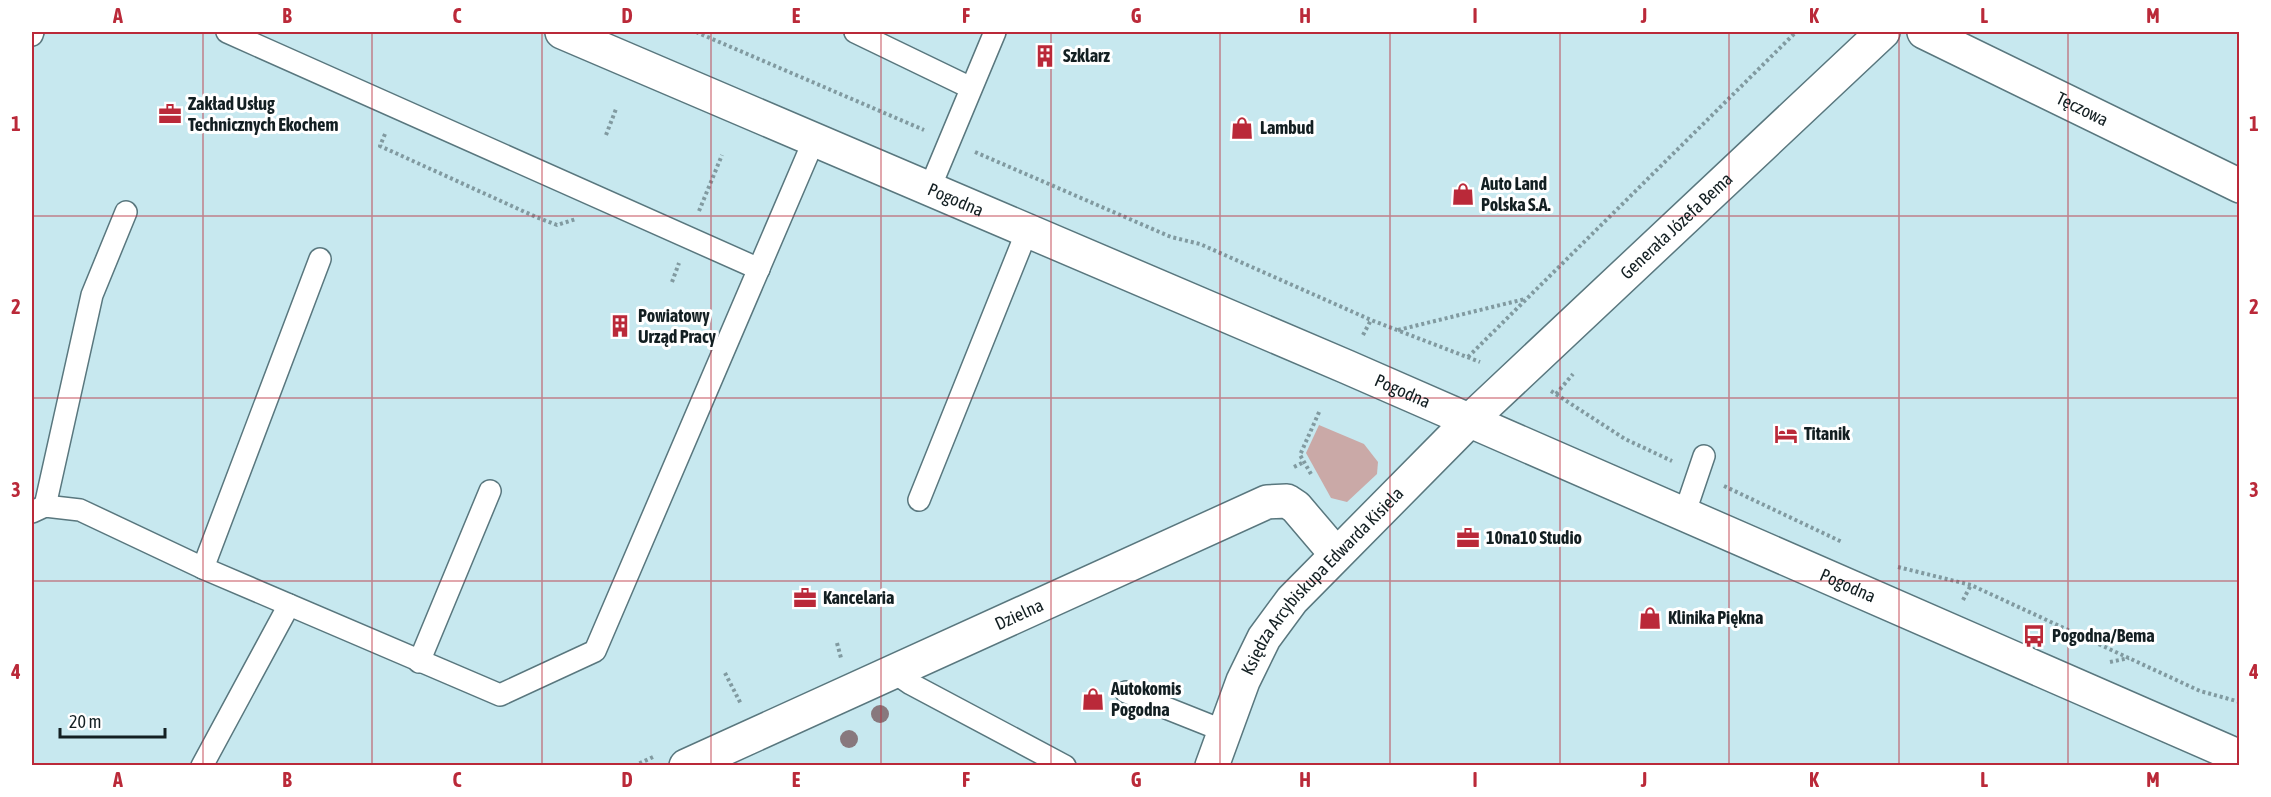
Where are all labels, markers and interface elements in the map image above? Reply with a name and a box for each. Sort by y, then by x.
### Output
text: A [112,4,123,27]
text: B [282,4,292,27]
text: C [453,4,462,27]
text: D [621,4,633,27]
text: E [792,4,801,27]
text: F [962,4,970,27]
text: G [1131,4,1142,27]
text: H [1299,4,1311,27]
text: I [1472,4,1478,27]
text: J [1640,4,1647,27]
text: K [1809,4,1819,27]
text: L [1980,4,1988,27]
text: M [2146,4,2160,27]
building icon: Szklarz [1032,43,1058,69]
place label: Szklarz [1063,45,1110,66]
street label: Tęczowa [2053,87,2112,130]
place label: Zakład Usług Technicznych Ekochem [188,93,338,135]
office icon: Zakład Usług Technicznych Ekochem [157,101,183,127]
text: 1 [11,112,21,135]
text: 1 [2249,112,2259,135]
shop icon: Lambud [1229,115,1255,141]
place label: Lambud [1260,117,1314,138]
street label: Generała Józefa Bema [1616,168,1737,283]
place label: Auto Land Polska S.A. [1480,173,1551,215]
street label: Pogodna [925,178,987,221]
shop icon: Auto Land Polska S.A. [1450,181,1476,207]
text: 2 [11,295,21,318]
text: 2 [2249,295,2259,318]
place label: Powiatowy Urząd Pracy [638,305,717,347]
building icon: Powiatowy Urząd Pracy [607,313,633,339]
street label: Pogodna [1372,369,1434,412]
hotel icon: Titanik [1773,421,1799,447]
place label: Titanik [1804,423,1851,444]
text: 3 [11,478,21,501]
text: 3 [2249,478,2259,501]
street label: Księdza Arcybiskupa Edwarda Kisiela [1237,483,1407,678]
office icon: 10na10 Studio [1455,525,1481,551]
place label: 10na10 Studio [1486,527,1582,548]
street label: Pogodna [1817,564,1879,607]
office icon: Kancelaria [792,585,818,611]
place label: Kancelaria [823,587,894,608]
street label: Dzielna [992,594,1046,634]
shop icon: Klinika Piękna [1637,605,1663,631]
place label: Klinika Piękna [1668,607,1763,628]
bus stop icon: Pogodna/Bema [2021,623,2047,649]
place label: Pogodna/Bema [2052,625,2155,646]
text: 4 [10,660,21,683]
text: 4 [2248,660,2259,683]
place label: Autokomis Pogodna [1110,678,1182,720]
shop icon: Autokomis Pogodna [1080,686,1106,712]
scale bar [60,701,165,739]
text: 20 m [69,711,101,732]
text: A [112,768,123,791]
text: B [282,768,292,791]
text: C [453,768,462,791]
text: D [621,768,633,791]
text: E [792,768,801,791]
text: F [962,768,970,791]
text: G [1131,768,1142,791]
text: H [1299,768,1311,791]
text: I [1472,768,1478,791]
text: J [1640,768,1647,791]
text: K [1809,768,1819,791]
text: L [1980,768,1988,791]
text: M [2146,768,2160,791]

